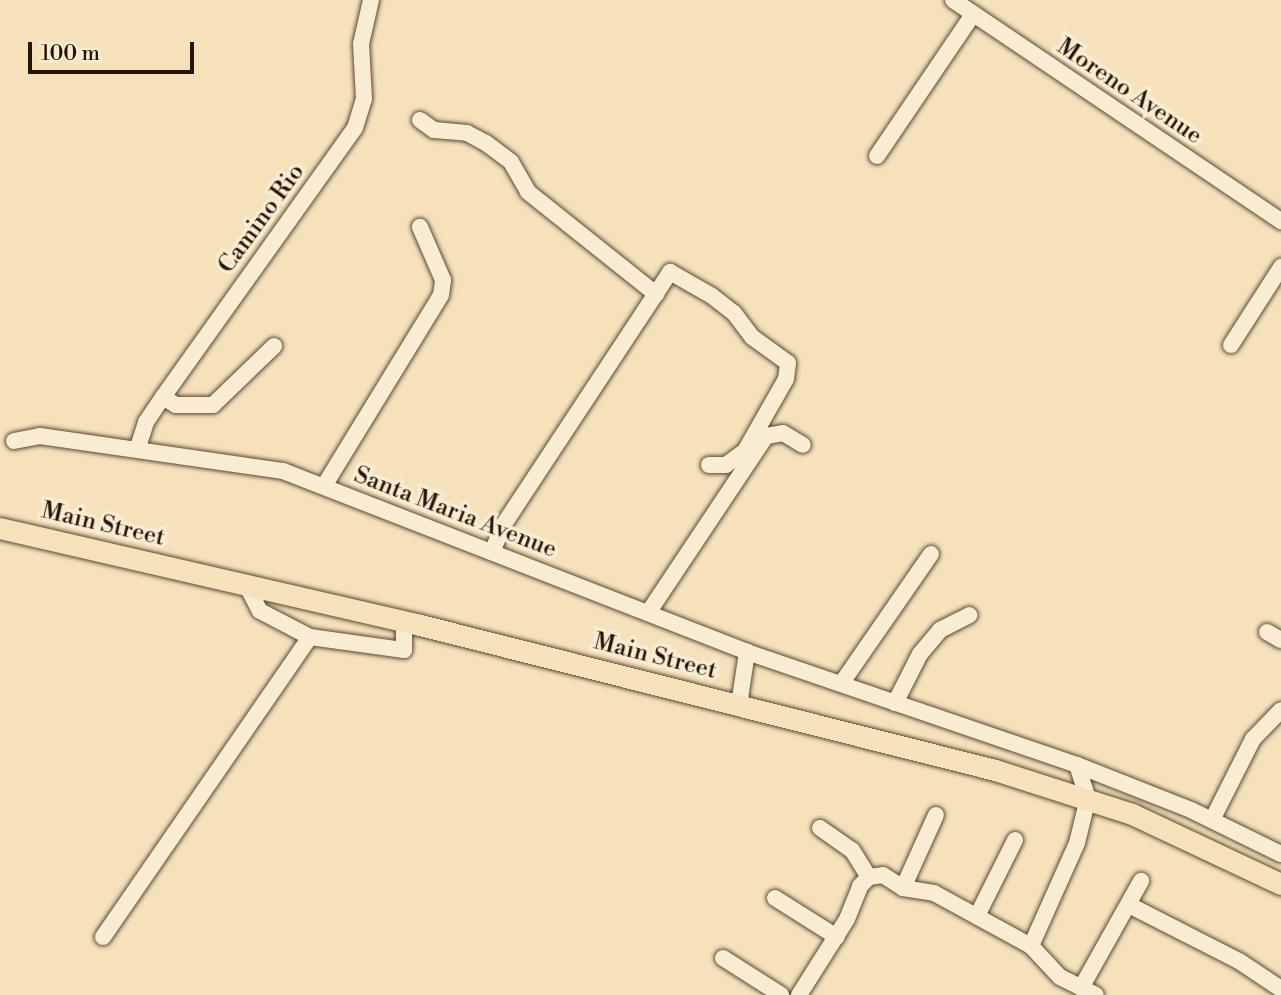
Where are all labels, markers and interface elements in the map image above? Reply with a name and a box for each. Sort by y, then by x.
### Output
scale bar [32,28,198,72]
street label: Moreno Avenue [1051,33,1207,151]
text: 100 m [41,41,100,67]
street label: Camino Rio [213,159,311,279]
street label: Santa Maria Avenue [350,461,560,565]
street label: Main Street [39,497,167,553]
street label: Main Street [591,628,719,686]

